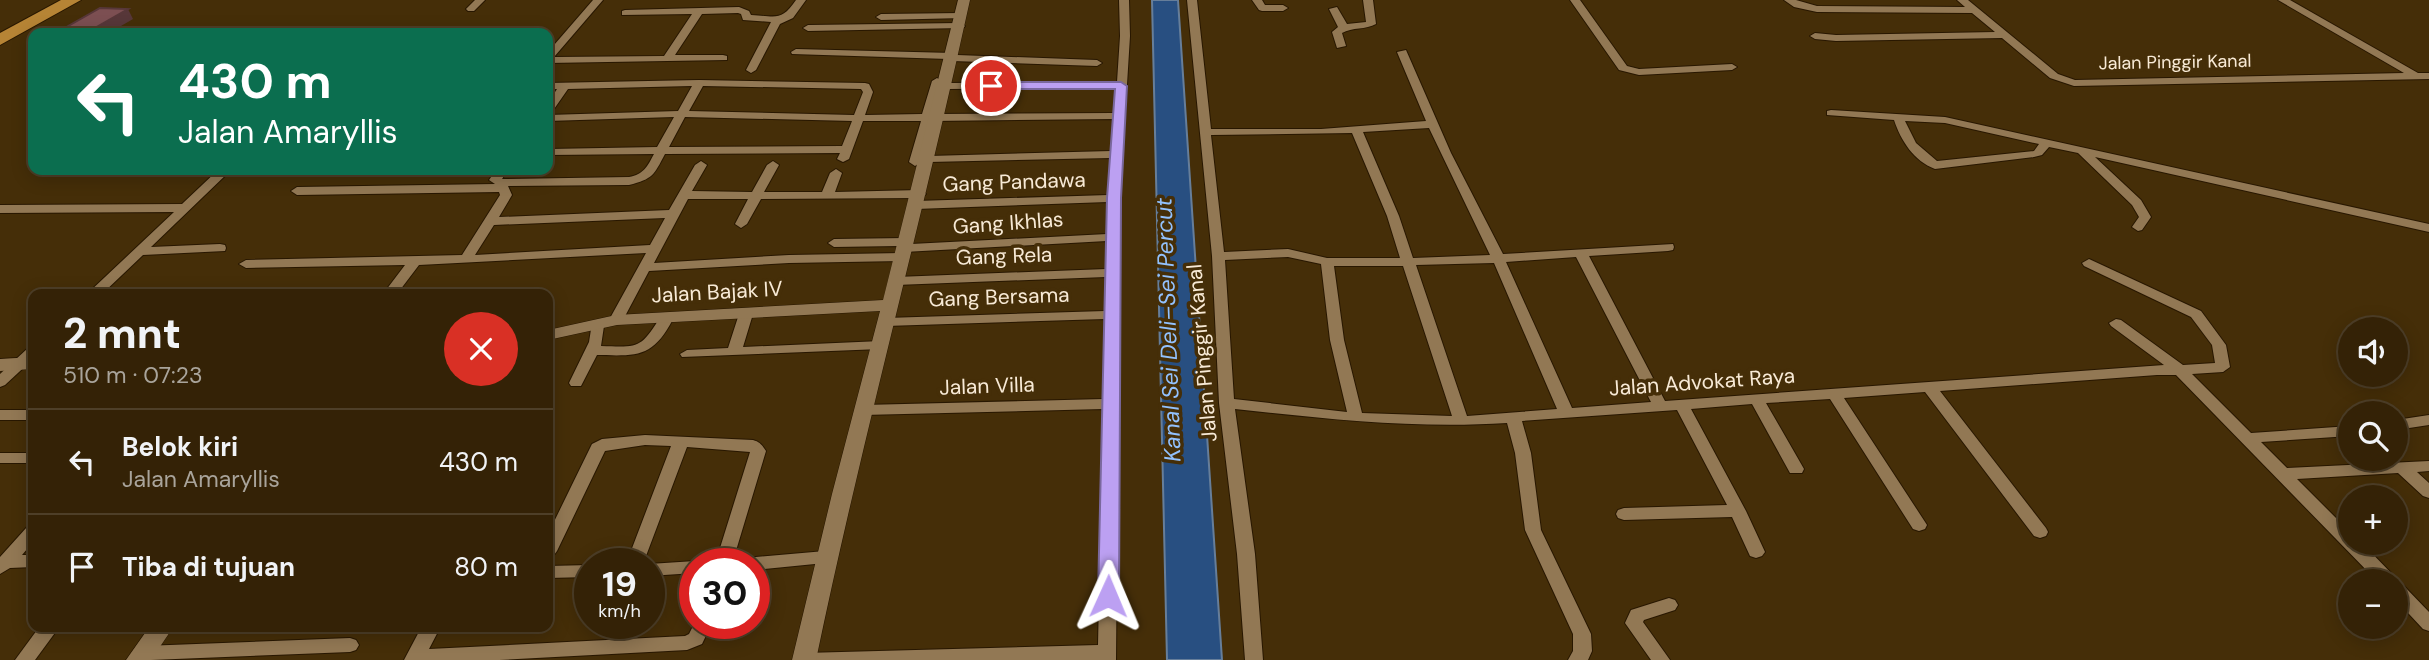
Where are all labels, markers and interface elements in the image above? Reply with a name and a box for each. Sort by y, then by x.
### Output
text: 430 m [178,49,332,113]
street label: Jalan Pinggir Kanal [2098,49,2252,75]
icon: left [63,56,154,147]
pin [961,56,1021,116]
icon: arrive [972,67,1010,105]
text: Jalan Amaryllis [178,111,398,153]
street label: Gang Pandawa [942,166,1086,198]
water label: Kanal Sei Deli–Sei Percut [1148,197,1188,463]
street label: Gang Ikhlas [952,205,1064,241]
street label: Gang Rela [955,240,1053,272]
street label: Jalan Pinggir Kanal [1180,263,1224,443]
street label: Jalan Bajak IV [651,275,783,309]
street label: Gang Bersama [928,281,1070,313]
text: 2 mnt [63,306,181,361]
button: close [444,312,518,386]
map controls [2338,317,2408,639]
button: sound [2338,317,2408,387]
text: 510 m · 07:23 [63,360,203,390]
street label: Jalan Advokat Raya [1608,362,1796,402]
street label: Jalan Villa [939,370,1035,402]
button: search [2338,401,2408,471]
text: Belok kiri [122,430,238,464]
icon: left [63,443,101,481]
text: 430 m [439,445,518,479]
text: Jalan Amaryllis [122,464,280,494]
button: + [2338,485,2408,555]
icon: arrive [63,548,101,586]
speed limit sign: 30 [679,548,770,639]
text: Tiba di tujuan [122,550,295,584]
text: 80 m [454,550,518,584]
position arrow [1071,559,1145,633]
text: 19 [602,561,637,607]
button: − [2338,569,2408,639]
text: km/h [598,599,641,623]

